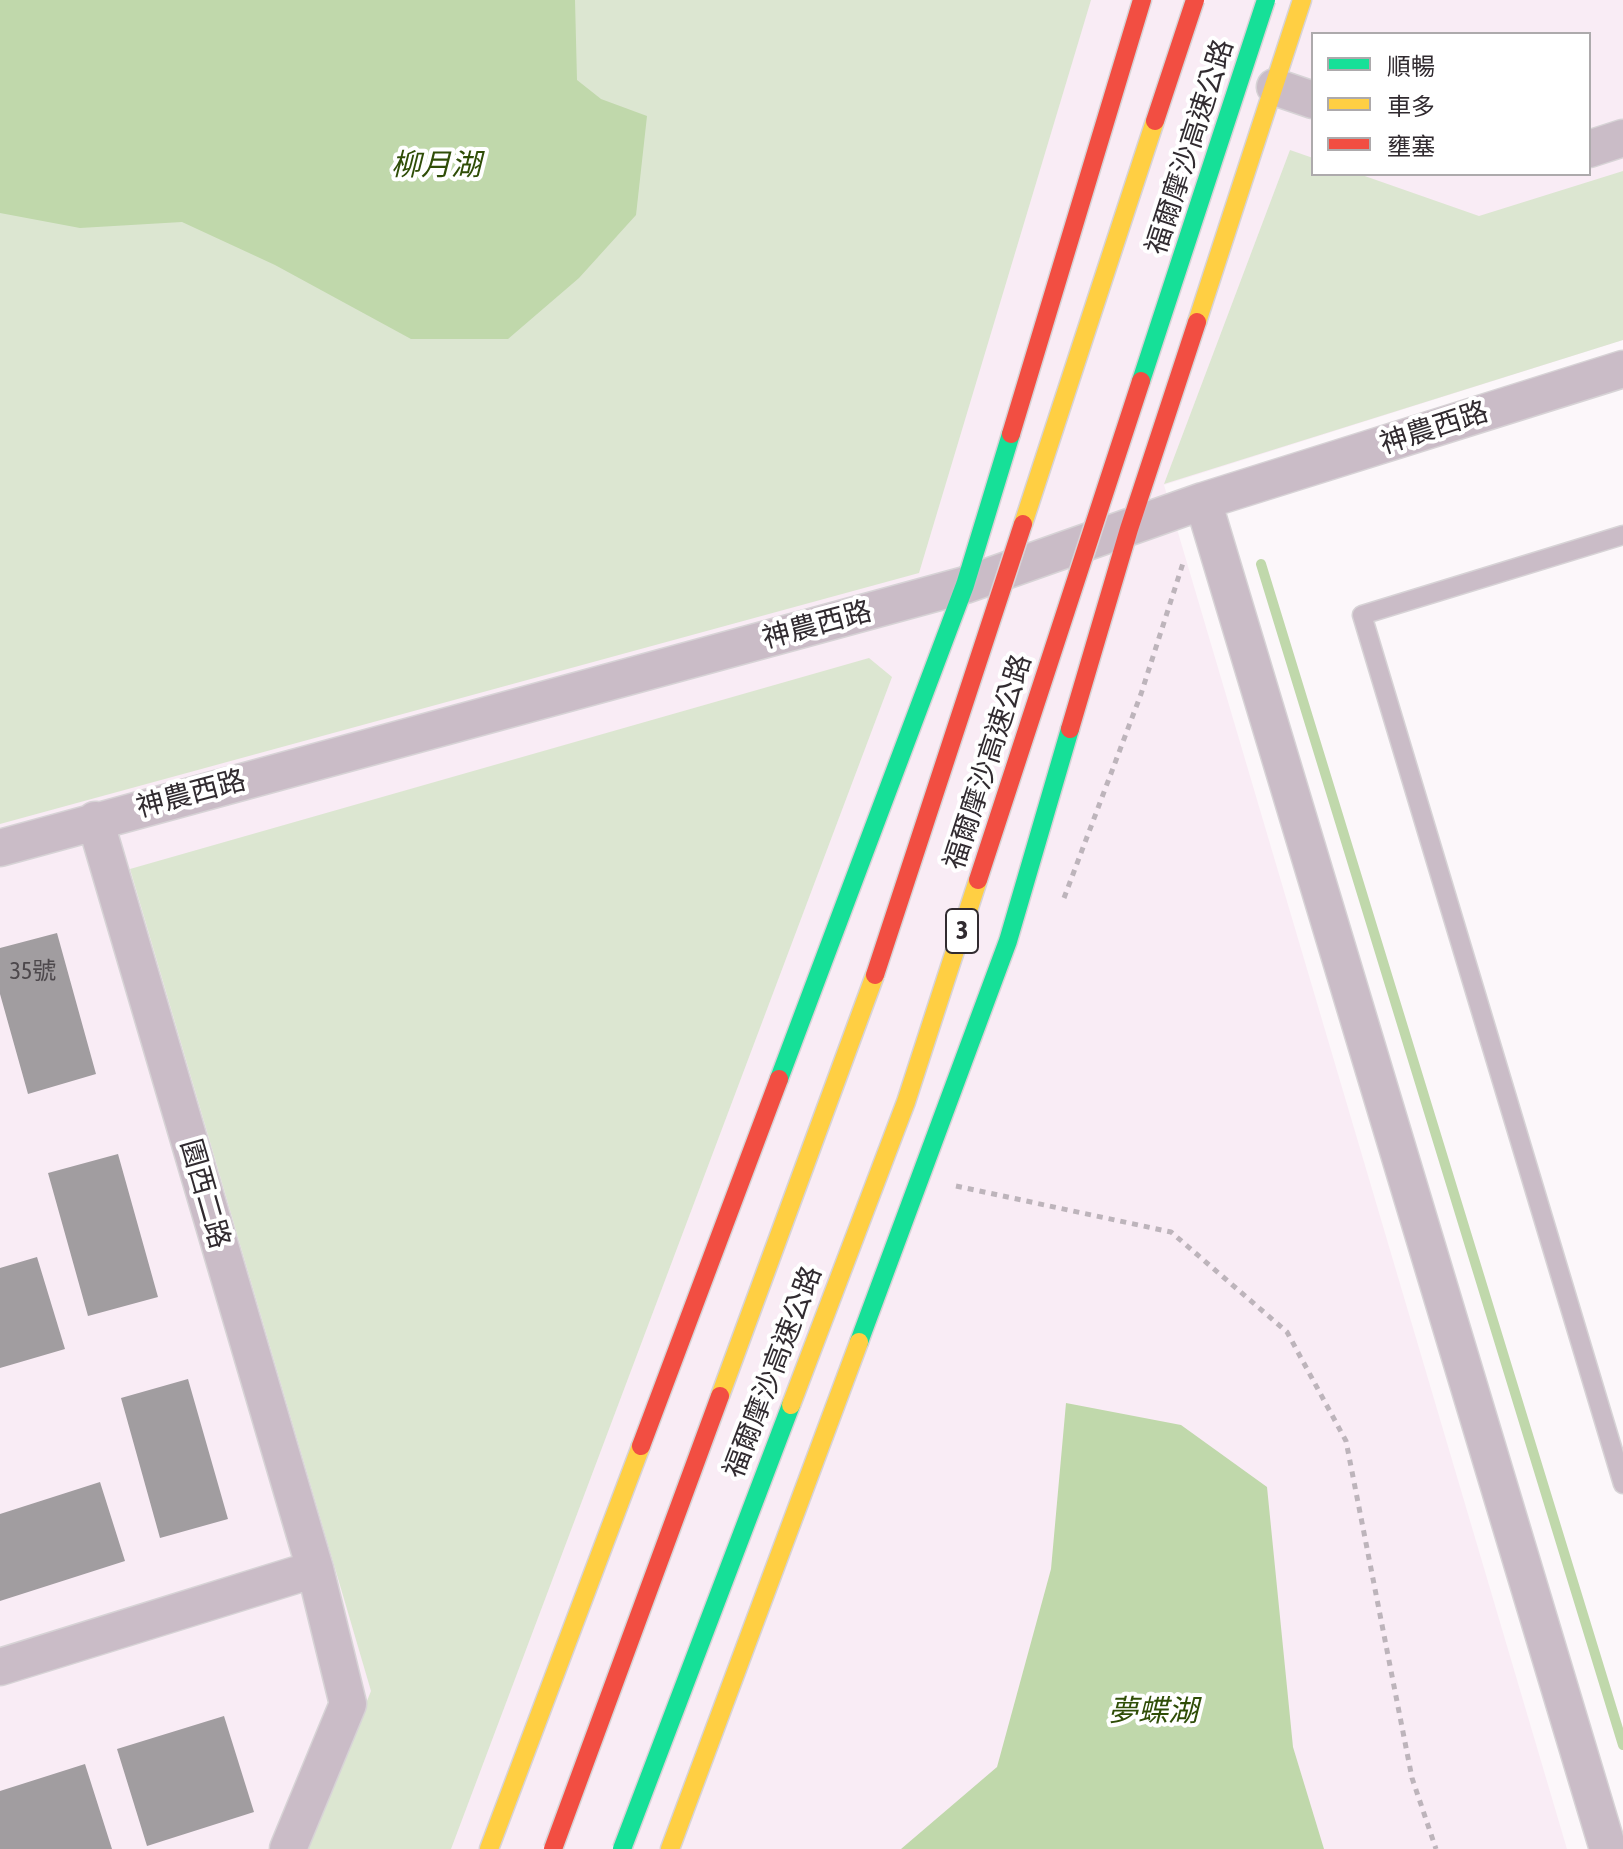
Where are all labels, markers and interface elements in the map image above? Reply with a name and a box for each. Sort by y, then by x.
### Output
legend [1311,32,1591,176]
street label: 福爾摩沙高速公路 [1139,35,1241,259]
text: 順暢 [1387,53,1435,80]
text: 車多 [1387,93,1435,120]
text: 壅塞 [1387,133,1435,160]
water label: 柳月湖 [391,148,481,184]
street label: 神農西路 [1376,395,1492,461]
street label: 神農西路 [759,594,875,656]
street label: 福爾摩沙高速公路 [937,650,1039,874]
street label: 神農西路 [133,763,249,825]
road number: 3 [946,909,978,953]
house number: 35號 [10,957,56,985]
street label: 園西二路 [173,1136,237,1252]
street label: 福爾摩沙高速公路 [717,1261,829,1483]
water label: 夢蝶湖 [1108,1694,1198,1730]

